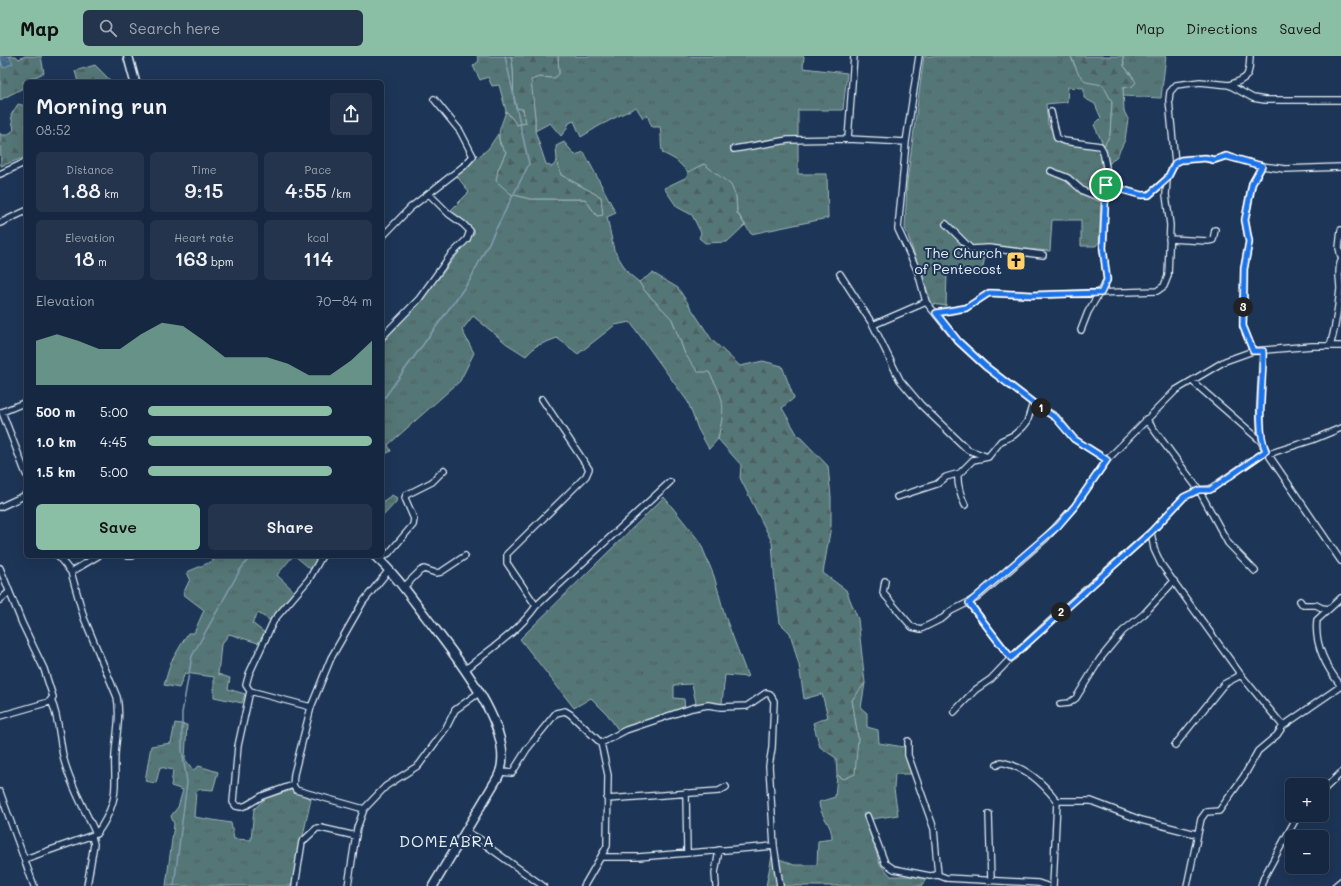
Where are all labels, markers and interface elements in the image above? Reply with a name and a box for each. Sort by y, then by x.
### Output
search box [83,10,363,46]
text: Map [20,16,59,41]
icon: search [97,17,119,39]
text: Search here [129,18,220,38]
text: Map [1136,19,1164,38]
text: Directions [1186,19,1257,38]
text: Saved [1279,19,1321,38]
text: Morning run [36,91,167,120]
button: share [330,93,372,135]
text: 08:52 [36,121,71,138]
text: Distance [66,162,114,177]
text: Time [191,162,217,177]
text: Pace [305,162,331,177]
pin [1089,168,1123,202]
icon: arrive [1095,174,1117,196]
text: 1.88 [61,177,101,203]
text: 9:15 [185,177,223,203]
text: 4:55 [285,177,327,203]
text: km [101,186,119,201]
text: /km [327,186,351,201]
text: Elevation [65,230,115,245]
text: Heart rate [174,230,234,245]
text: kcal [307,230,329,245]
place label: The Church of Pentecost [914,243,1002,278]
text: 18 [73,245,94,271]
text: 163 [175,245,207,271]
text: 114 [303,245,333,271]
church icon: The Church of Pentecost [1005,250,1027,272]
text: m [94,254,107,269]
text: bpm [207,254,233,269]
text: Elevation [36,292,94,309]
text: 70–84 m [316,292,372,309]
pin: 3 [1233,297,1253,317]
text: 3 [1240,299,1246,314]
pin: 1 [1031,398,1051,418]
text: 1 [1039,400,1043,415]
text: 500 m [36,403,75,420]
text: 5:00 [100,403,128,420]
text: 1.0 km [36,433,76,450]
text: 4:45 [100,433,127,450]
text: 1.5 km [36,463,75,480]
text: 5:00 [100,463,128,480]
button: Save [36,504,200,550]
button: Share [208,504,372,550]
pin: 2 [1051,602,1071,622]
text: 2 [1058,604,1064,619]
map controls [1285,778,1329,874]
button: + [1285,778,1329,822]
district label: DOMEABRA [399,830,495,851]
button: − [1285,830,1329,874]

